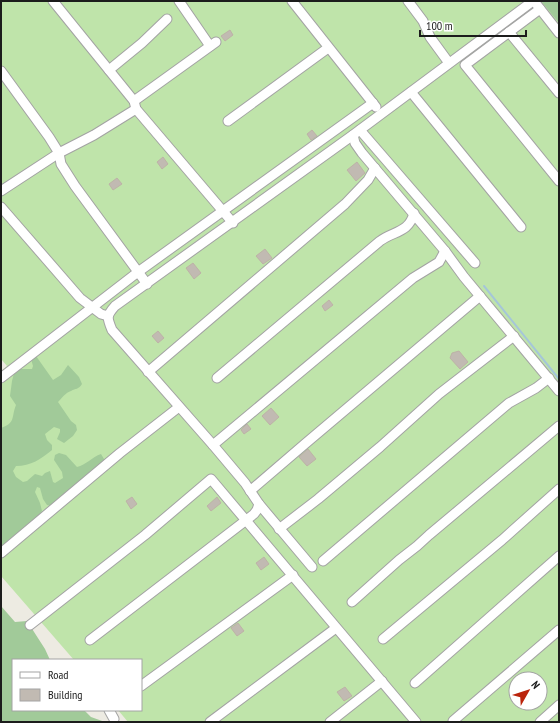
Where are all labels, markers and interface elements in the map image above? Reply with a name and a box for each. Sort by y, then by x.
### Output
scale bar [420,12,526,38]
text: 100 m [426,18,453,33]
legend [12,659,142,711]
text: Road [48,667,68,682]
north arrow [508,671,548,711]
text: N [528,678,543,691]
text: Building [48,687,83,702]

